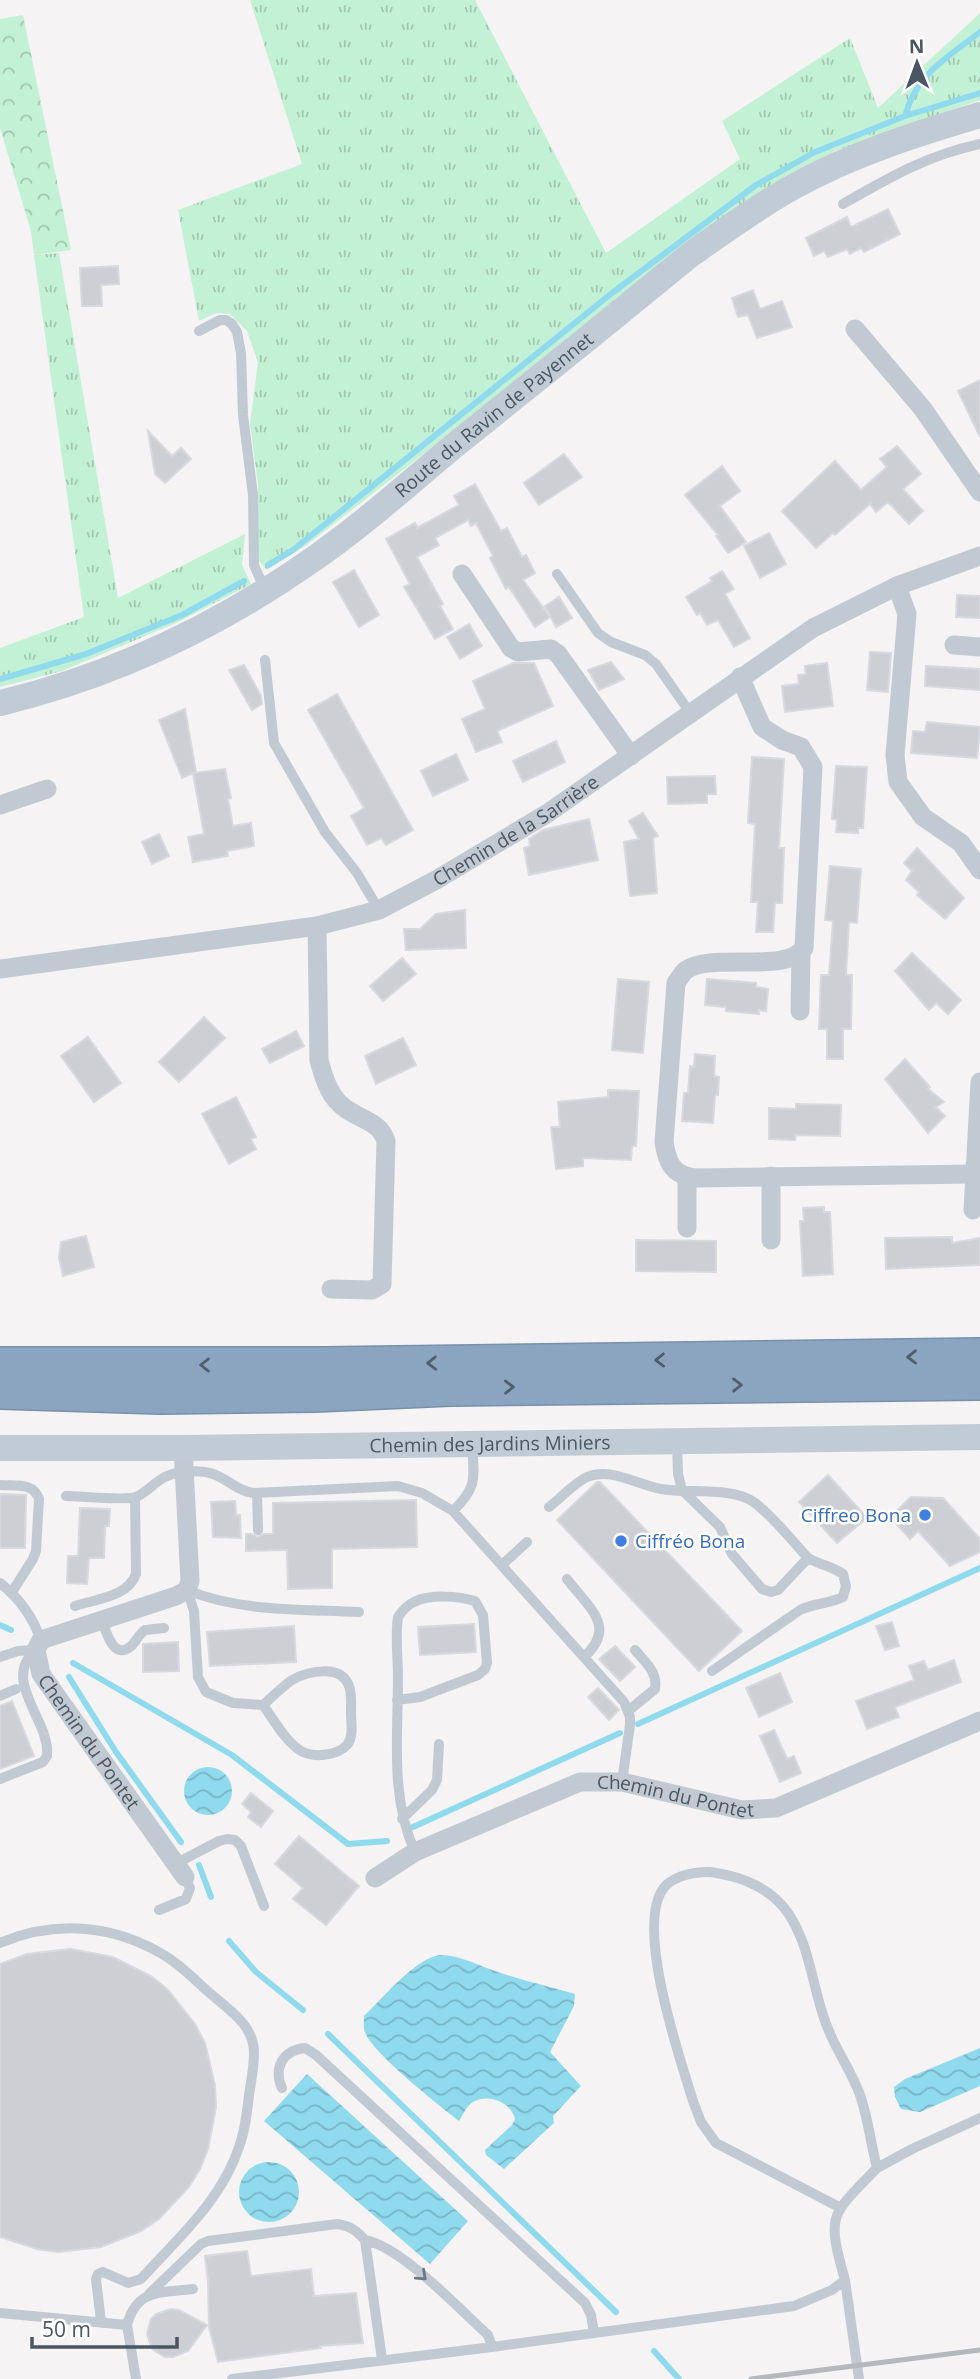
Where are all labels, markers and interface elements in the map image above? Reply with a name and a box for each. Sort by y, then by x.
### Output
north arrow [882,28,952,98]
text: N [909,33,925,59]
street label: Route du Ravin de Payennet [389,326,599,503]
street label: Chemin de la Sarrière [428,769,604,892]
one-way arrow [906,1349,917,1365]
one-way arrow [654,1352,665,1368]
one-way arrow [427,1355,437,1371]
one-way arrow [199,1357,210,1373]
one-way arrow [731,1377,742,1392]
one-way arrow [504,1379,515,1395]
street label: Chemin des Jardins Miniers [369,1429,611,1458]
place label: Ciffreo Bona [801,1502,911,1528]
marker: Ciffreo Bona [917,1507,933,1523]
place label: Ciffréo Bona [635,1528,745,1554]
marker: Ciffréo Bona [613,1533,629,1549]
street label: Chemin du Pontet [32,1669,146,1815]
street label: Chemin du Pontet [597,1769,755,1824]
one-way arrow [414,2268,427,2280]
scale bar [32,2306,177,2350]
text: 50 m [42,2315,91,2343]

